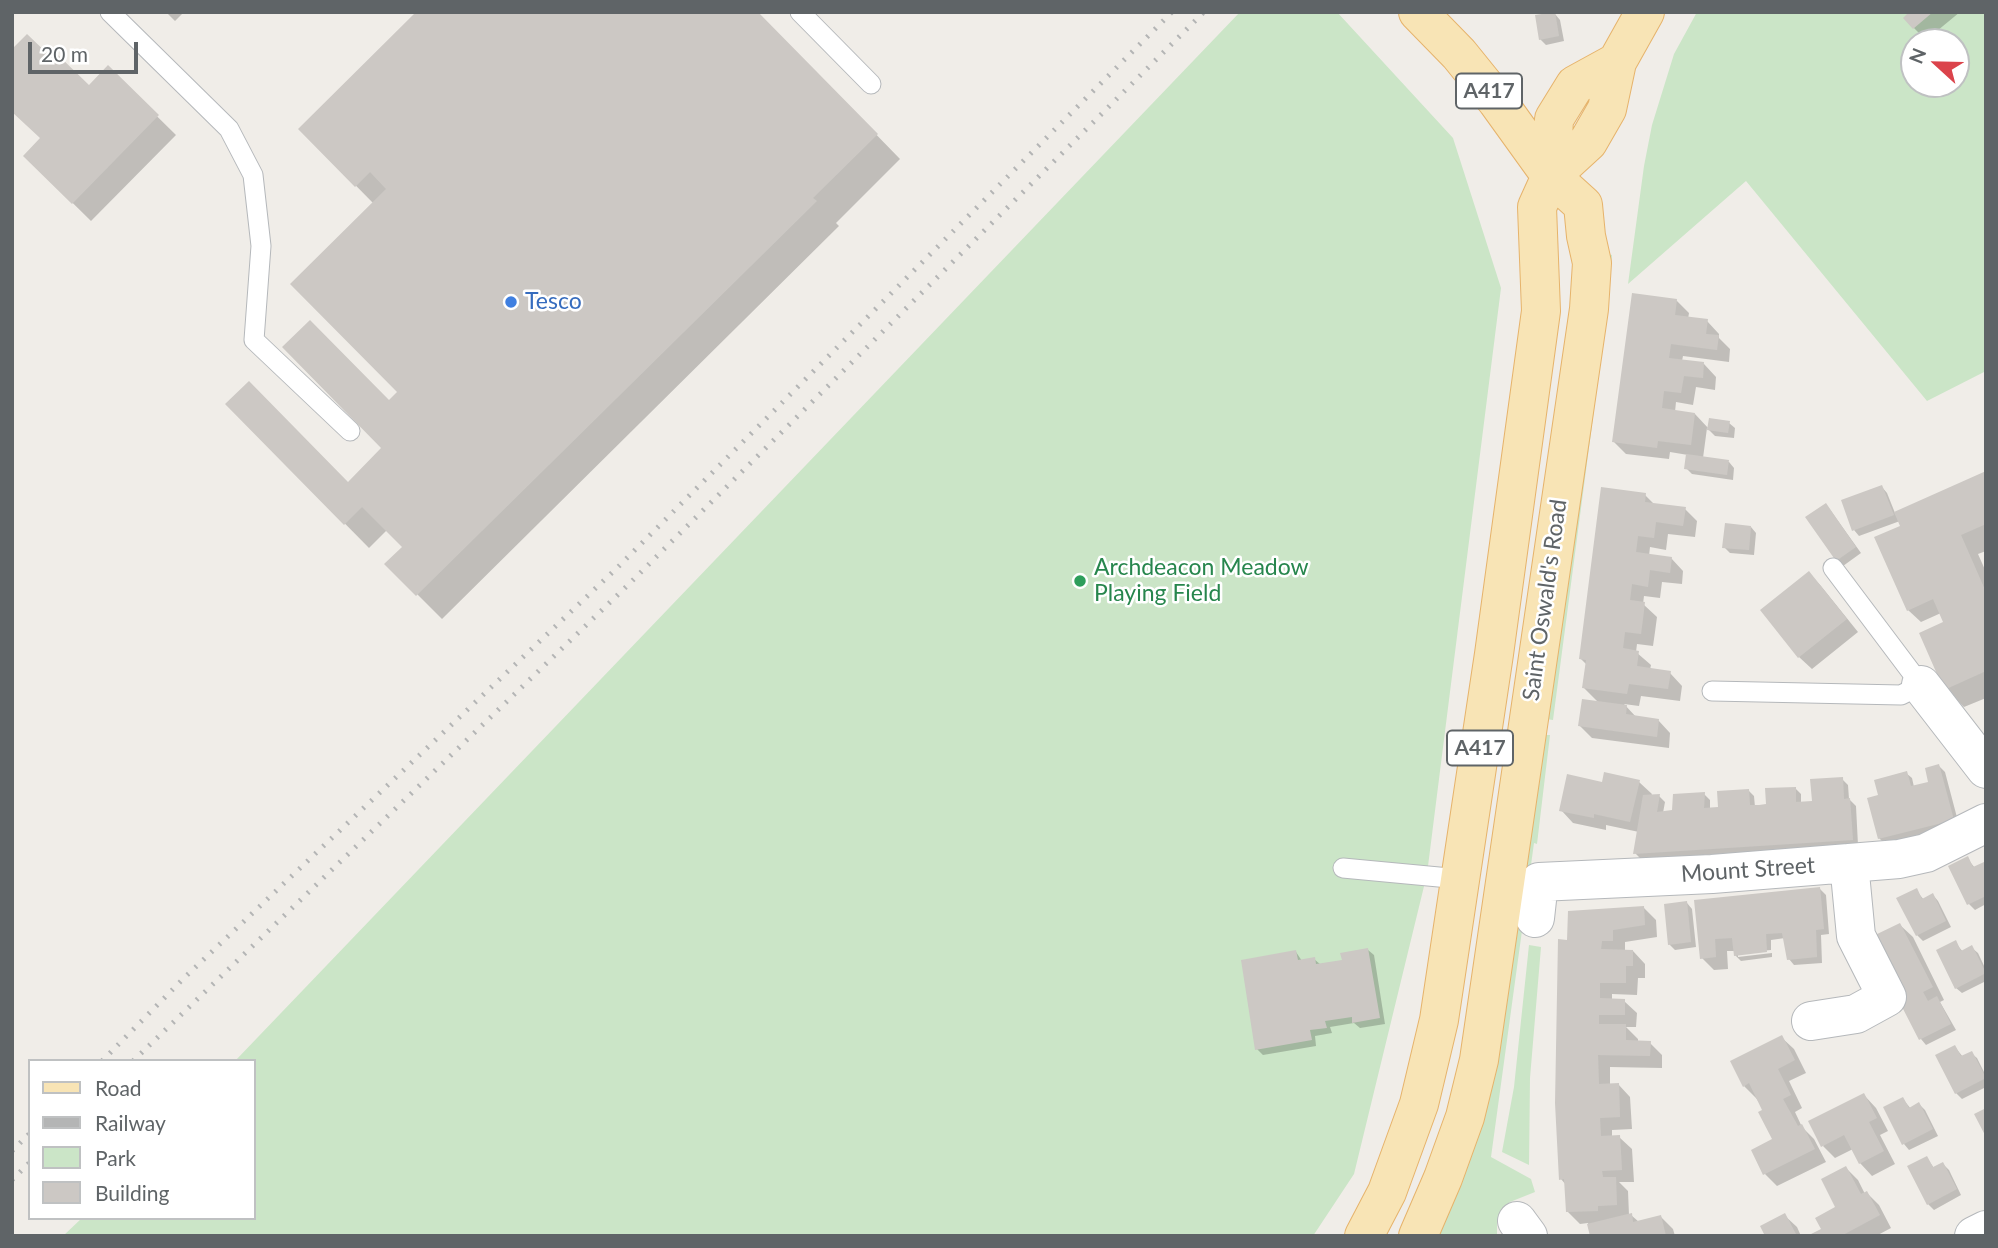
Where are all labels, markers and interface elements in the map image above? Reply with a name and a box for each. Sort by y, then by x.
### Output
scale bar [32,28,142,72]
north arrow [1900,28,1970,98]
text: 20 m [41,41,88,66]
text: N [1904,45,1930,67]
road number: A417 [1456,74,1522,108]
place label: Tesco [525,288,582,316]
marker: Tesco [503,294,519,310]
street label: Saint Oswald's Road [1517,497,1573,703]
place label: Archdeacon Meadow Playing Field [1094,554,1309,608]
marker: Archdeacon Meadow Playing Field [1072,573,1088,589]
road number: A417 [1447,730,1513,766]
street label: Mount Street [1680,852,1816,888]
legend [28,1059,256,1220]
text: Road [95,1075,142,1100]
text: Railway [95,1110,166,1135]
text: Park [95,1145,136,1170]
text: Building [95,1180,170,1205]

